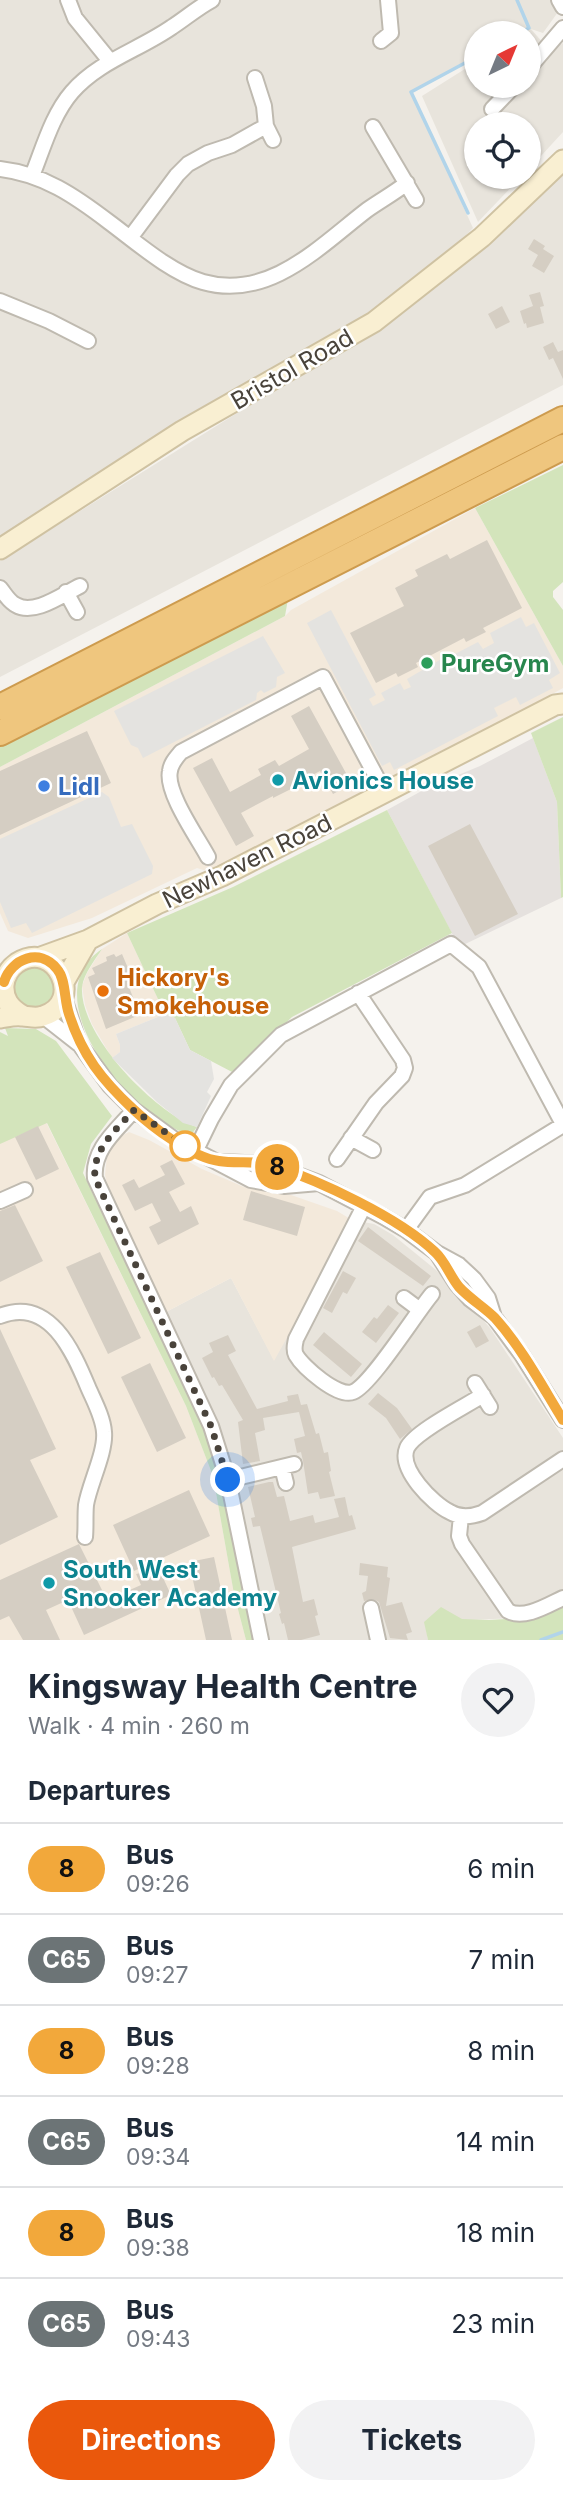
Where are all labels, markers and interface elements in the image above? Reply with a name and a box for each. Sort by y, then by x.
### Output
north arrow [464,21,541,98]
map controls [464,21,541,189]
button: locate [464,112,541,189]
street label: Bristol Road [226,322,358,416]
place label: PureGym [441,649,549,678]
marker: PureGym [419,655,435,671]
place label: Avionics House [292,766,474,795]
place label: Lidl [58,772,100,801]
marker: Avionics House [270,772,286,788]
marker: Lidl [36,778,52,794]
street label: Newhaven Road [158,808,336,914]
place label: Hickory's Smokehouse [117,963,269,1020]
marker: Hickory's Smokehouse [95,983,111,999]
unlabelled marker [170,1131,200,1161]
line badge: 8 [254,1144,300,1190]
text: 8 [269,1152,285,1181]
your location [210,1462,245,1497]
place label: South West Snooker Academy [63,1555,278,1612]
marker: South West Snooker Academy [41,1575,57,1591]
button: heart [461,1663,535,1737]
text: Kingsway Health Centre [28,1666,418,1706]
text: Walk · 4 min · 260 m [28,1712,250,1740]
text: Departures [28,1775,171,1806]
text: Bus [126,1839,174,1870]
text: 6 min [467,1853,535,1884]
text: 8 [59,1854,74,1883]
text: 09:26 [126,1870,190,1898]
text: Bus [126,1930,174,1961]
text: 7 min [469,1944,535,1975]
text: C65 [42,1945,91,1974]
text: 09:27 [126,1961,188,1989]
text: Bus [126,2021,174,2052]
text: 8 min [467,2035,535,2066]
text: 8 [59,2036,74,2065]
text: 09:28 [126,2052,190,2080]
text: Bus [126,2112,174,2143]
text: 14 min [456,2126,535,2157]
text: C65 [42,2127,91,2156]
text: 09:34 [126,2143,190,2171]
text: Bus [126,2203,174,2234]
text: 18 min [457,2217,535,2248]
text: 8 [59,2218,74,2247]
text: 09:38 [126,2234,190,2262]
text: Bus [126,2294,174,2325]
text: 23 min [451,2308,535,2339]
text: C65 [42,2309,91,2338]
text: 09:43 [126,2325,190,2353]
button: Directions [28,2400,275,2480]
button: Tickets [289,2400,535,2480]

